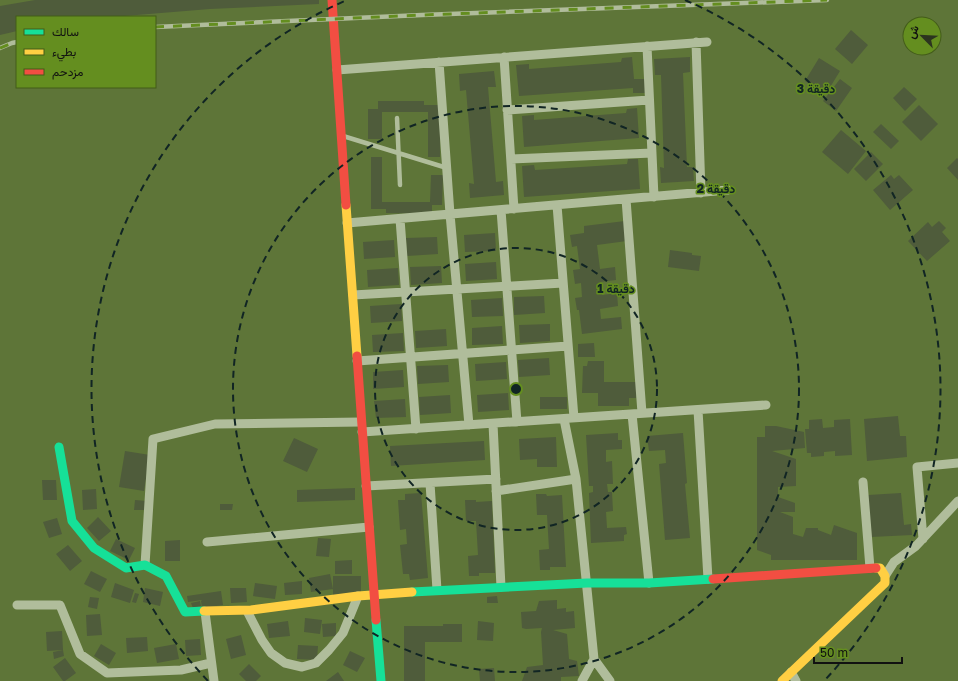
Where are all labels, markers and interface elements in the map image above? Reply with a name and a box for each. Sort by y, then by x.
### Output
legend [16,16,156,88]
north arrow [902,16,942,56]
text: ش [904,23,922,41]
text: سالك [52,24,79,39]
text: بطيء [52,44,76,62]
text: مزدحم [52,64,83,80]
text: 3 دقيقة [797,81,835,96]
text: 2 دقيقة [697,181,735,196]
text: 1 دقيقة [597,281,635,296]
centre of rings [509,382,523,396]
scale bar [814,639,902,665]
text: 50 m [820,645,848,660]

